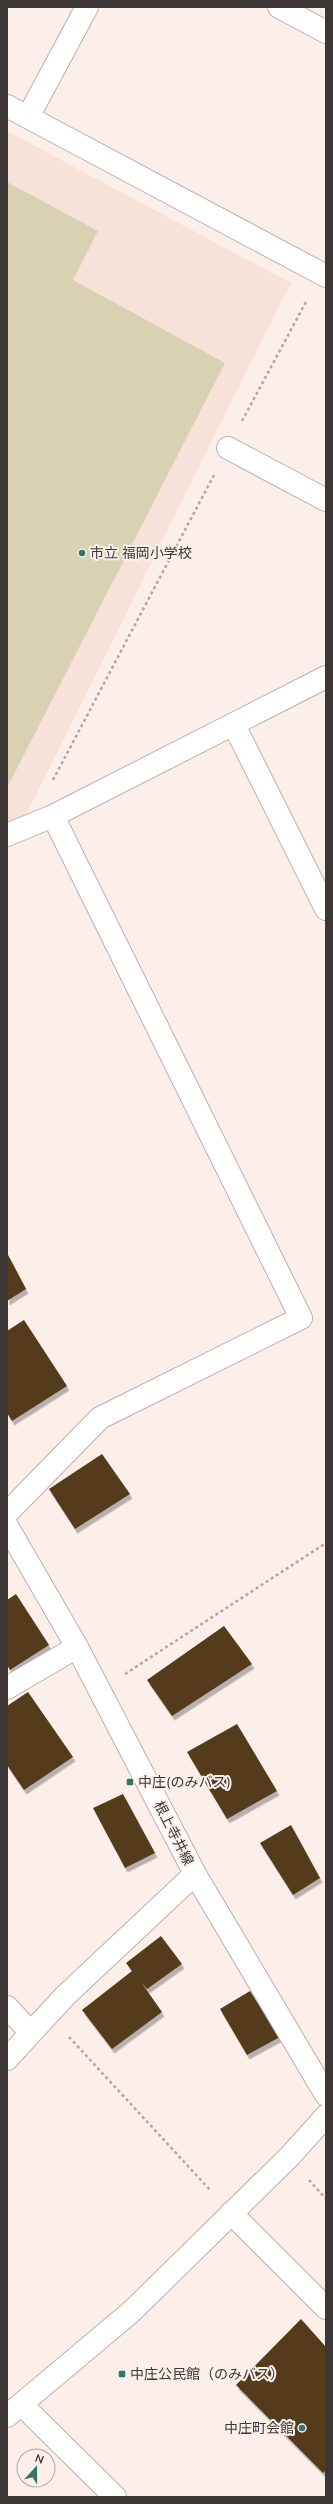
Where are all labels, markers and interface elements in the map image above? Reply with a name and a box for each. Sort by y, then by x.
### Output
place label: 市立 福岡小学校 [90,544,192,562]
marker: 市立 福岡小学校 [77,548,87,558]
place label: 中庄(のみバス) [138,1773,231,1791]
marker: 中庄(のみバス) [125,1777,135,1787]
street label: 根上寺井線 [150,1798,198,1868]
place label: 中庄公民館（のみバス） [130,2365,284,2383]
marker: 中庄公民館（のみバス） [117,2369,127,2379]
place label: 中庄町会館 [224,2419,294,2437]
marker: 中庄町会館 [297,2423,307,2433]
north arrow [16,2448,56,2488]
text: N [33,2451,46,2467]

